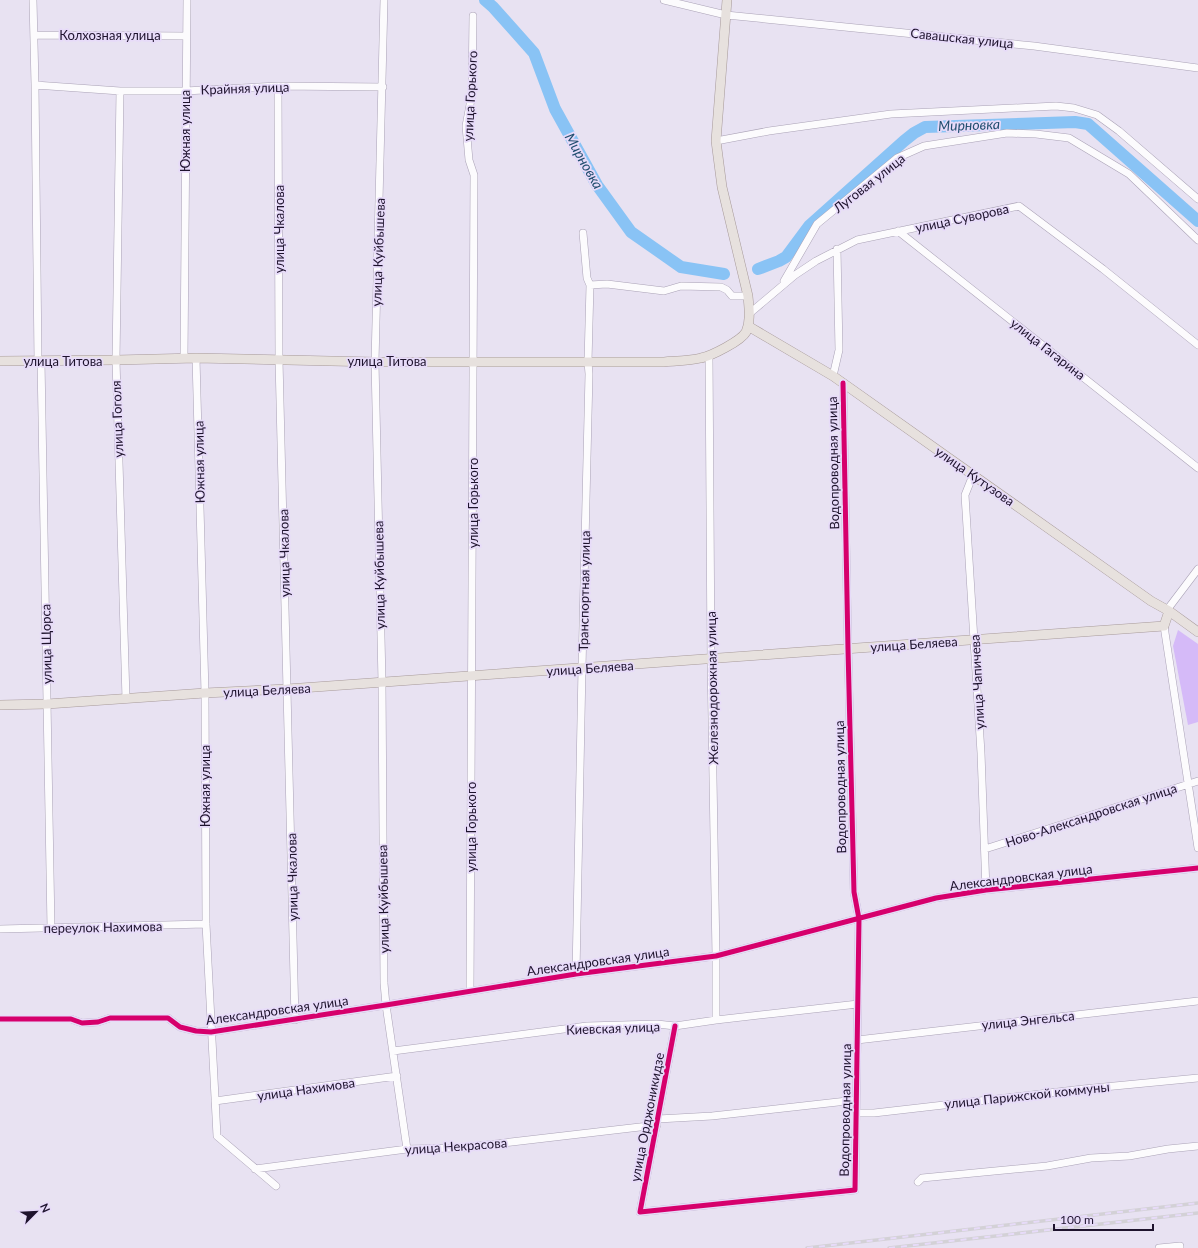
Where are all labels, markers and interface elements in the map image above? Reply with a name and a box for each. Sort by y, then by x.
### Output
street label: Савашская улица [910,25,1014,51]
street label: Колхозная улица [59,27,161,43]
street label: улица Горького [460,50,480,142]
street label: Крайняя улица [200,78,290,98]
street label: Южная улица [177,90,193,172]
water label: Мирновка [938,115,1000,134]
water label: Мирновка [562,130,607,192]
street label: Луговая улица [829,150,908,217]
street label: улица Чкалова [271,185,287,273]
street label: улица Куйбышева [368,197,388,307]
street label: улица Суворова [914,200,1010,236]
street label: улица Гагарина [1007,315,1089,383]
street label: улица Титова [23,353,103,369]
street label: улица Титова [347,353,427,369]
street label: улица Гоголя [108,380,126,458]
street label: Водопроводная улица [824,396,842,530]
street label: Южная улица [190,421,208,503]
street label: улица Кутузова [932,443,1018,509]
street label: улица Горького [465,458,481,548]
street label: улица Чкалова [275,509,293,597]
street label: улица Куйбышева [370,521,388,629]
street label: Транспортная улица [575,530,593,652]
street label: улица Щорса [37,604,55,684]
street label: Железнодорожная улица [703,611,721,765]
street label: улица Беляева [870,633,958,655]
street label: улица Чапичева [967,634,987,730]
street label: улица Беляева [546,657,634,679]
street label: улица Беляева [223,680,311,700]
street label: Водопроводная улица [831,720,849,854]
street label: Южная улица [197,745,213,827]
street label: Ново-Александровская улица [1003,780,1179,850]
street label: улица Горького [463,782,479,872]
street label: улица Чкалова [283,833,301,921]
street label: улица Куйбышева [374,845,392,953]
street label: Александровская улица [949,860,1093,894]
street label: переулок Нахимова [43,918,163,936]
street label: Александровская улица [526,943,670,979]
street label: Александровская улица [205,992,349,1028]
street label: улица Энгельса [981,1007,1075,1033]
street label: Киевская улица [566,1018,660,1038]
street label: Водопроводная улица [836,1043,854,1177]
street label: улица Орджоникидзе [627,1051,667,1183]
street label: улица Нахимова [256,1074,356,1104]
street label: улица Парижской коммуны [944,1078,1110,1112]
street label: улица Некрасова [404,1134,508,1158]
north arrow [16,1192,56,1232]
text: N [38,1201,53,1214]
scale bar [1054,1206,1153,1232]
text: 100 m [1060,1212,1094,1227]

